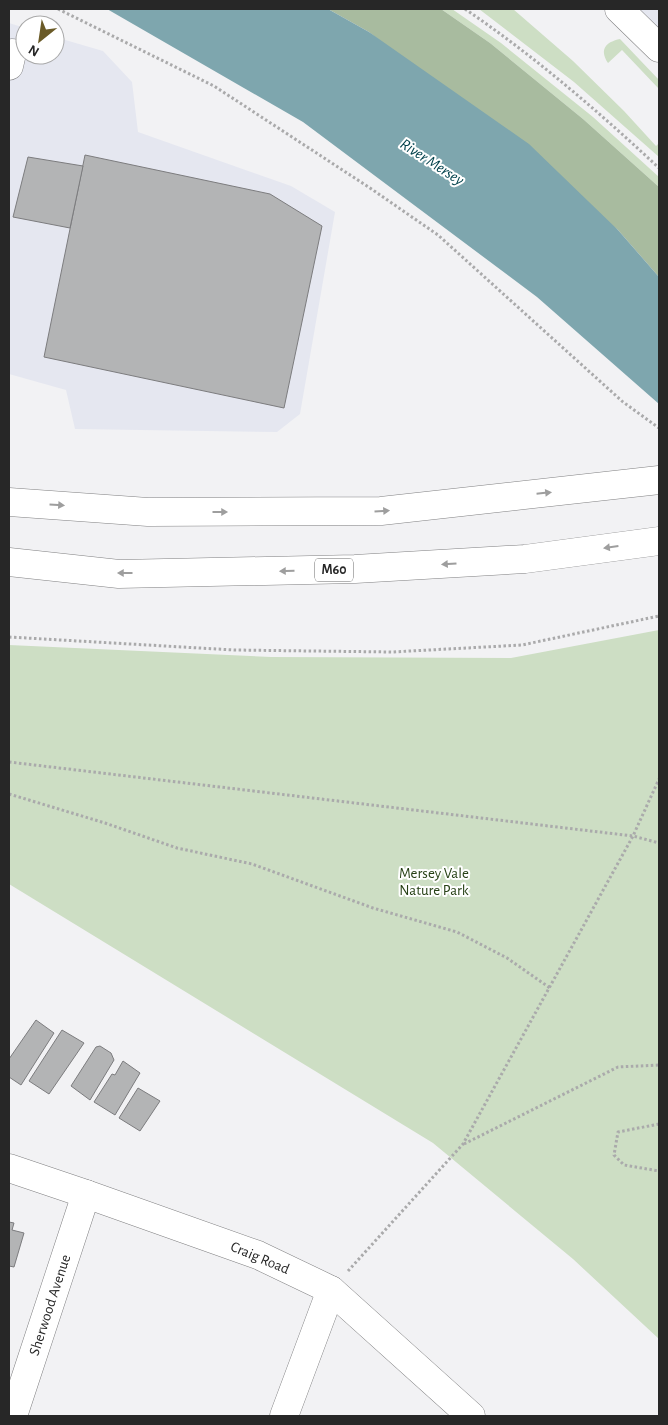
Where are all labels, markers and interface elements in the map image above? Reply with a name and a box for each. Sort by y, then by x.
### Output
north arrow [15,15,65,65]
text: N [26,42,42,59]
water label: River Mersey [397,136,467,189]
one-way arrow [536,489,552,497]
one-way arrow [50,502,66,510]
one-way arrow [374,506,390,514]
one-way arrow [212,507,228,515]
one-way arrow [603,543,619,551]
road number: M60 [315,558,353,582]
one-way arrow [441,560,457,568]
one-way arrow [279,567,295,575]
one-way arrow [116,569,132,577]
park label: Mersey Vale Nature Park [399,866,469,898]
street label: Craig Road [228,1239,292,1277]
street label: Sherwood Avenue [27,1253,73,1357]

